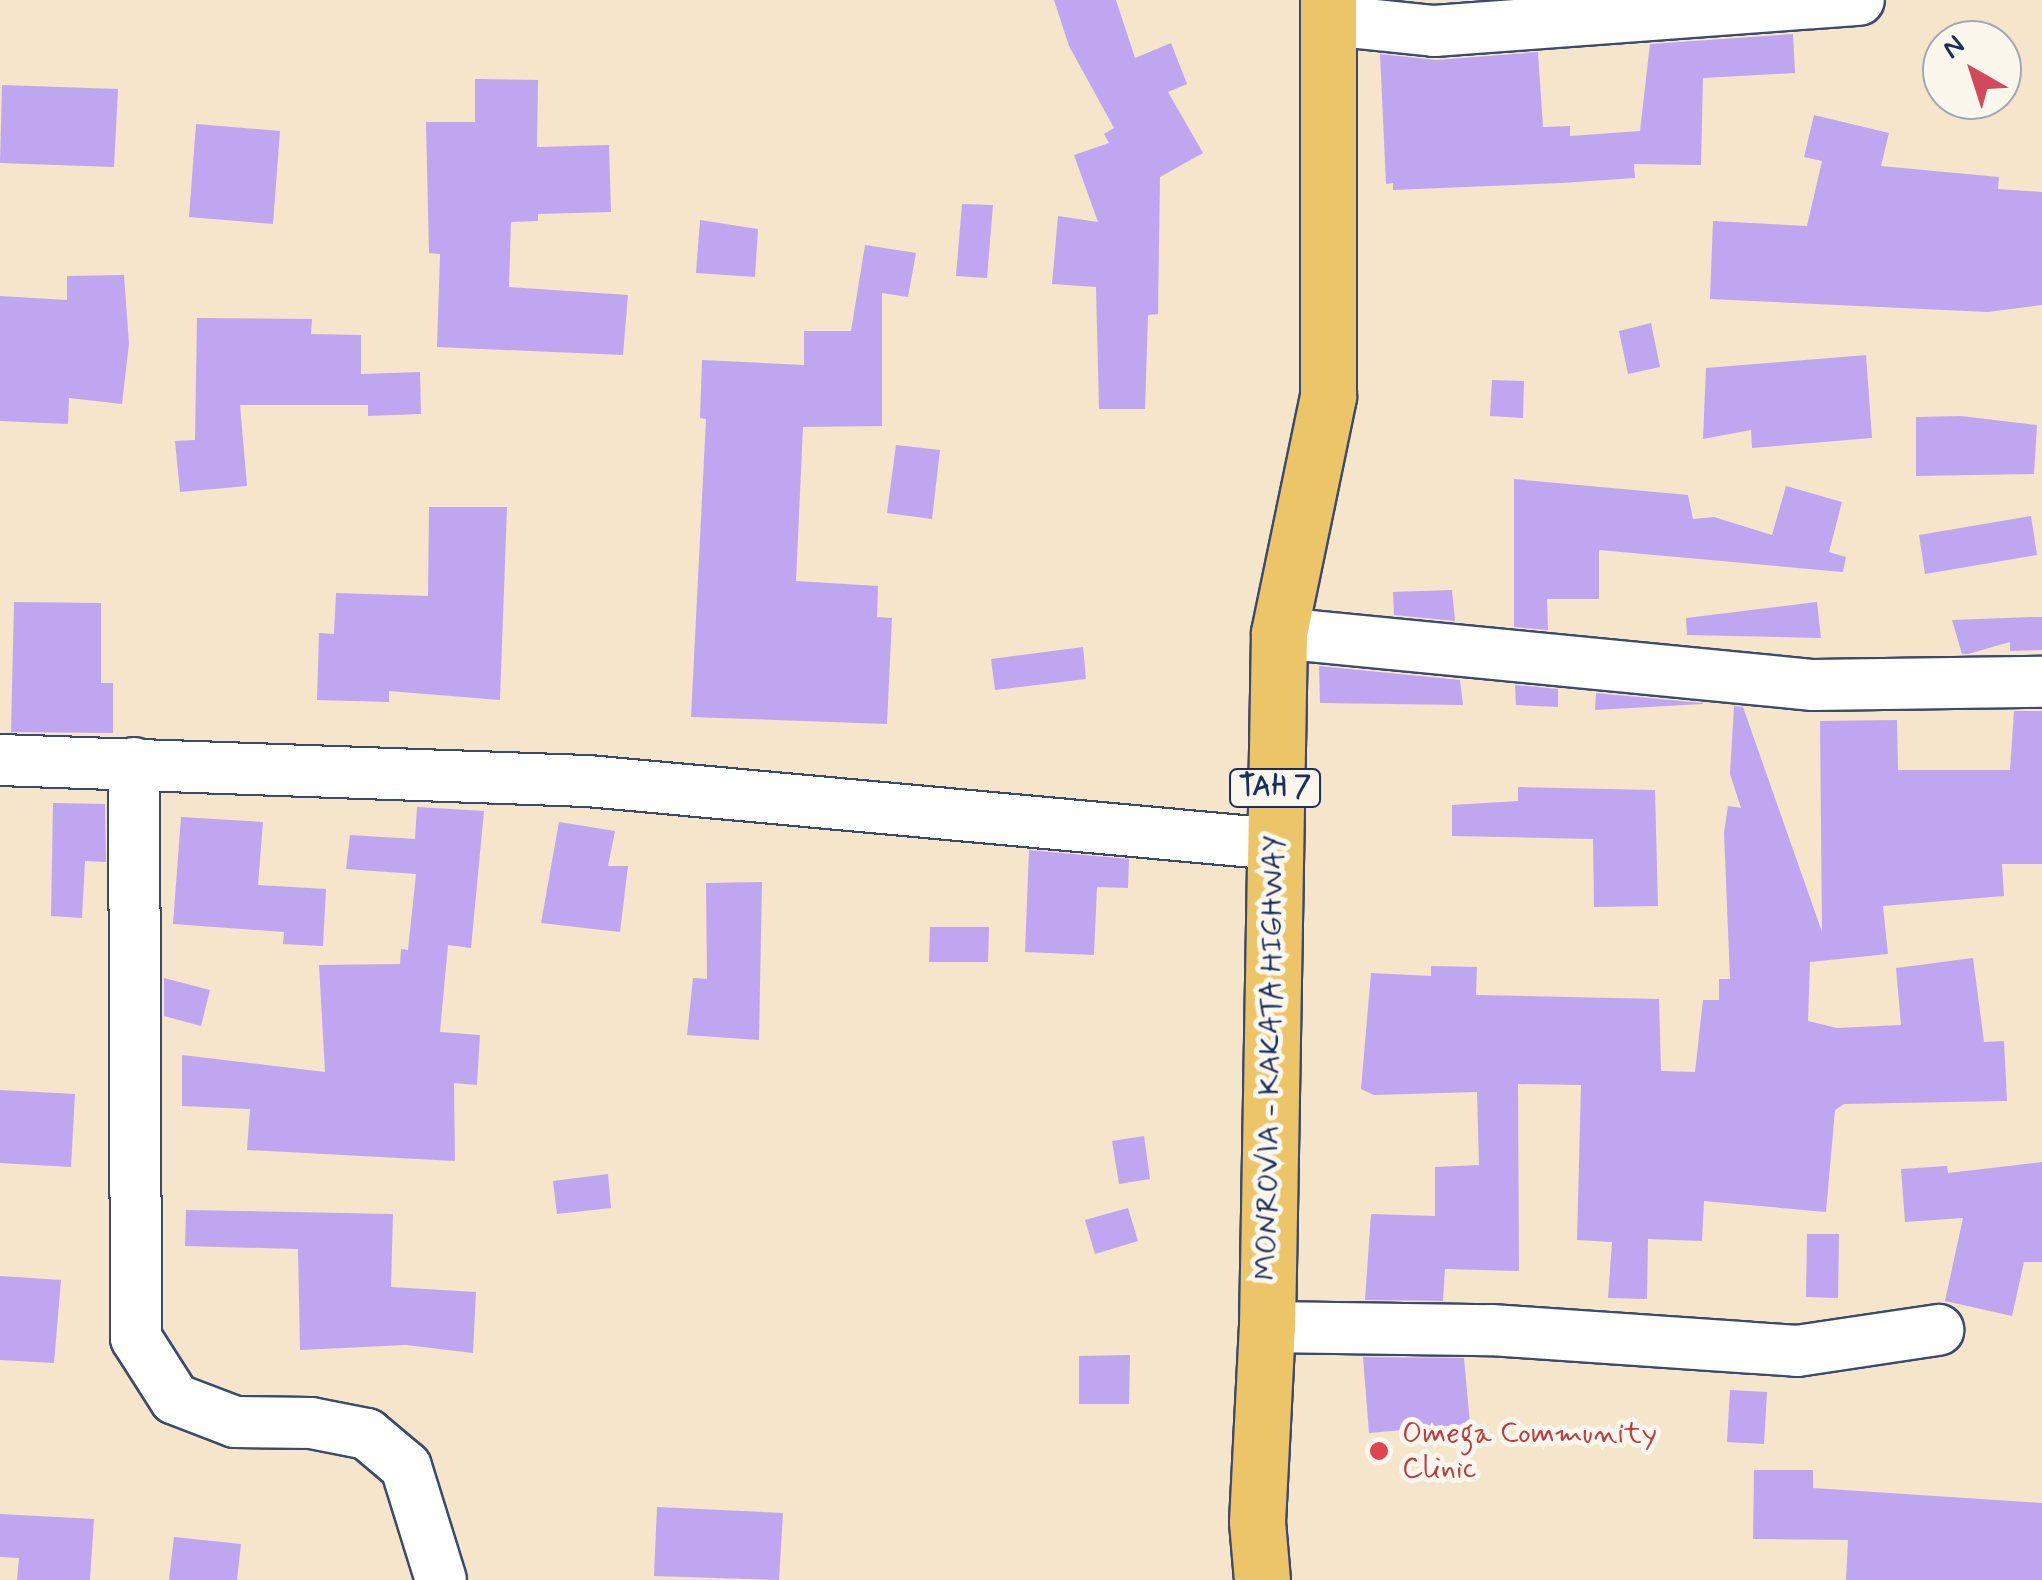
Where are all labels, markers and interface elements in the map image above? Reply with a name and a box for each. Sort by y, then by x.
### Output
north arrow [1922,20,2022,120]
text: N [1935,28,1973,68]
road number: TAH 7 [1228,765,1322,811]
street label: MONROVIA - KAKATA HIGHWAY [1249,835,1293,1281]
place label: Omega Community Clinic [1402,1416,1653,1486]
marker: Omega Community Clinic [1366,1438,1392,1464]

